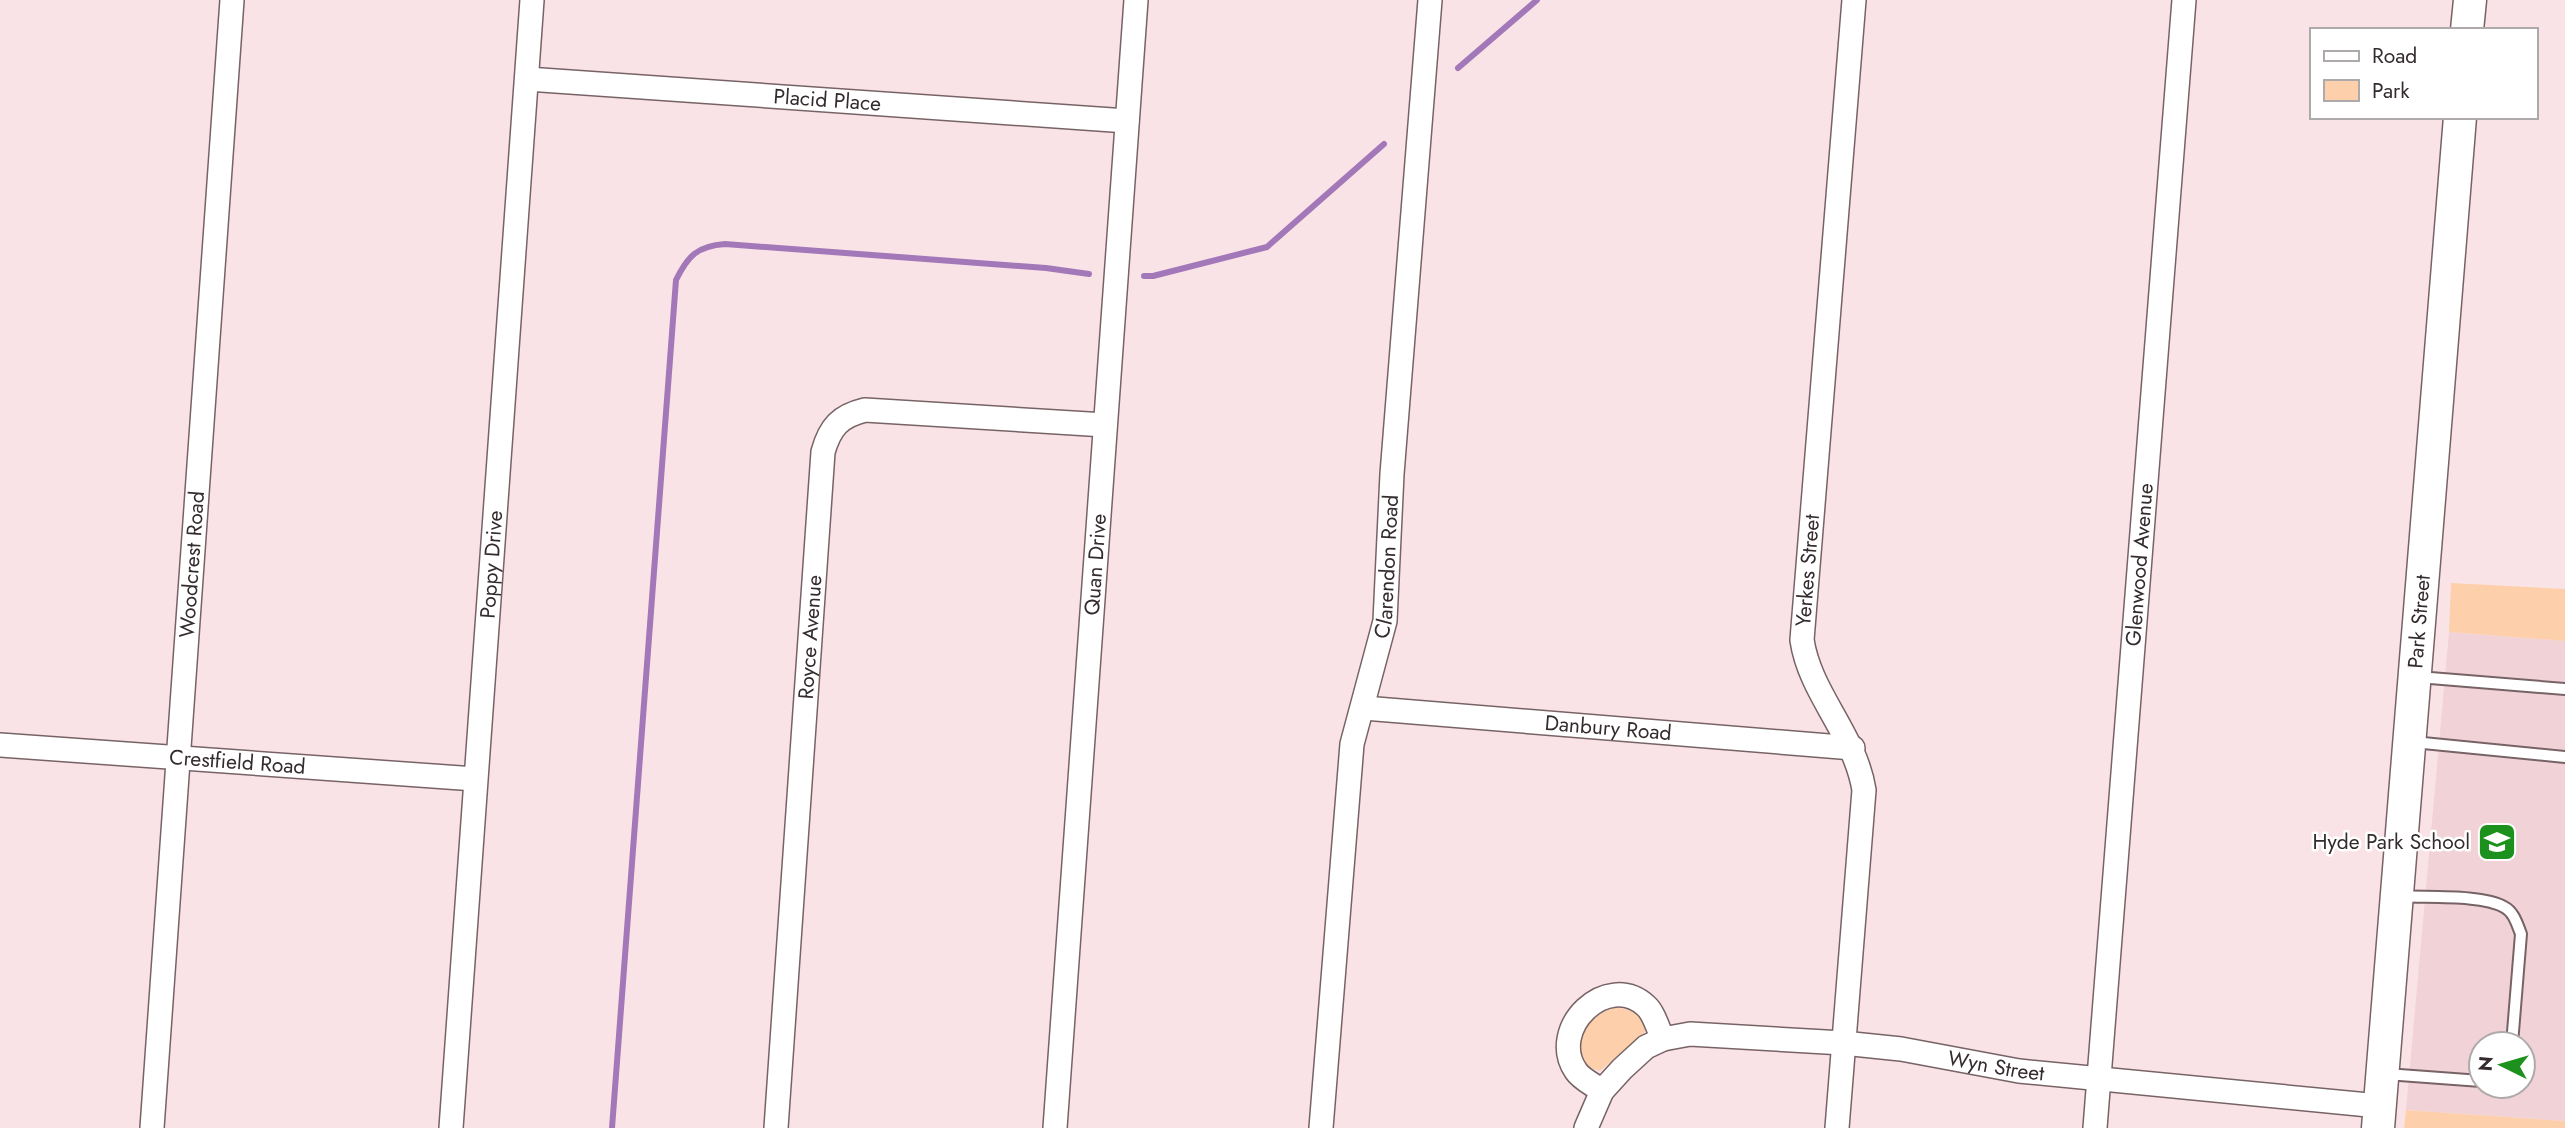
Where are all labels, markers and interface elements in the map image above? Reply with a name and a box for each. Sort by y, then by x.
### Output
legend [2310,28,2537,119]
text: Road [2372,41,2417,71]
text: Park [2372,76,2410,106]
street label: Placid Place [773,81,882,119]
street label: Glenwood Avenue [2118,482,2161,647]
street label: Woodcrest Road [172,490,212,639]
street label: Clarendon Road [1366,494,1406,642]
street label: Poppy Drive [473,509,510,620]
street label: Quan Drive [1077,512,1114,616]
street label: Yerkes Street [1788,513,1827,628]
street label: Royce Avenue [791,574,829,700]
street label: Park Street [2400,574,2438,670]
street label: Danbury Road [1544,708,1673,748]
street label: Crestfield Road [168,742,306,782]
school or university icon: Hyde Park School [2476,821,2518,863]
place label: Hyde Park School [2313,827,2470,857]
north arrow [2467,1030,2537,1100]
street label: Wyn Street [1945,1043,2046,1088]
text: N [2471,1055,2500,1072]

